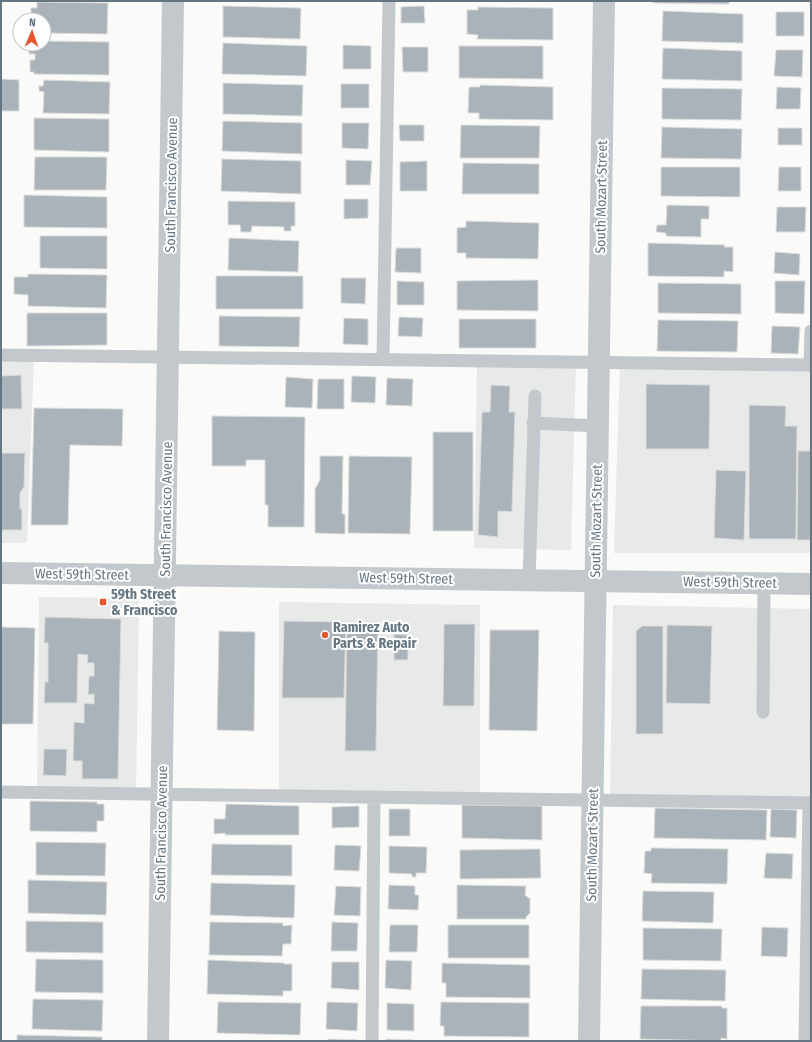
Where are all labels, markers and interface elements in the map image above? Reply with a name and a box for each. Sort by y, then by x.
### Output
north arrow [12,12,52,52]
text: N [29,16,36,29]
street label: South Francisco Avenue [162,117,181,253]
street label: South Mozart Street [592,140,611,254]
street label: South Francisco Avenue [157,441,176,577]
street label: South Mozart Street [587,464,606,578]
street label: West 59th Street [35,565,129,584]
street label: West 59th Street [359,569,453,588]
street label: West 59th Street [683,573,777,592]
place label: 59th Street & Francisco [111,586,178,619]
marker: 59th Street & Francisco [98,597,108,607]
place label: Ramirez Auto Parts & Repair [333,619,417,652]
marker: Ramirez Auto Parts & Repair [320,630,330,640]
street label: South Francisco Avenue [152,765,171,901]
street label: South Mozart Street [583,788,602,902]

